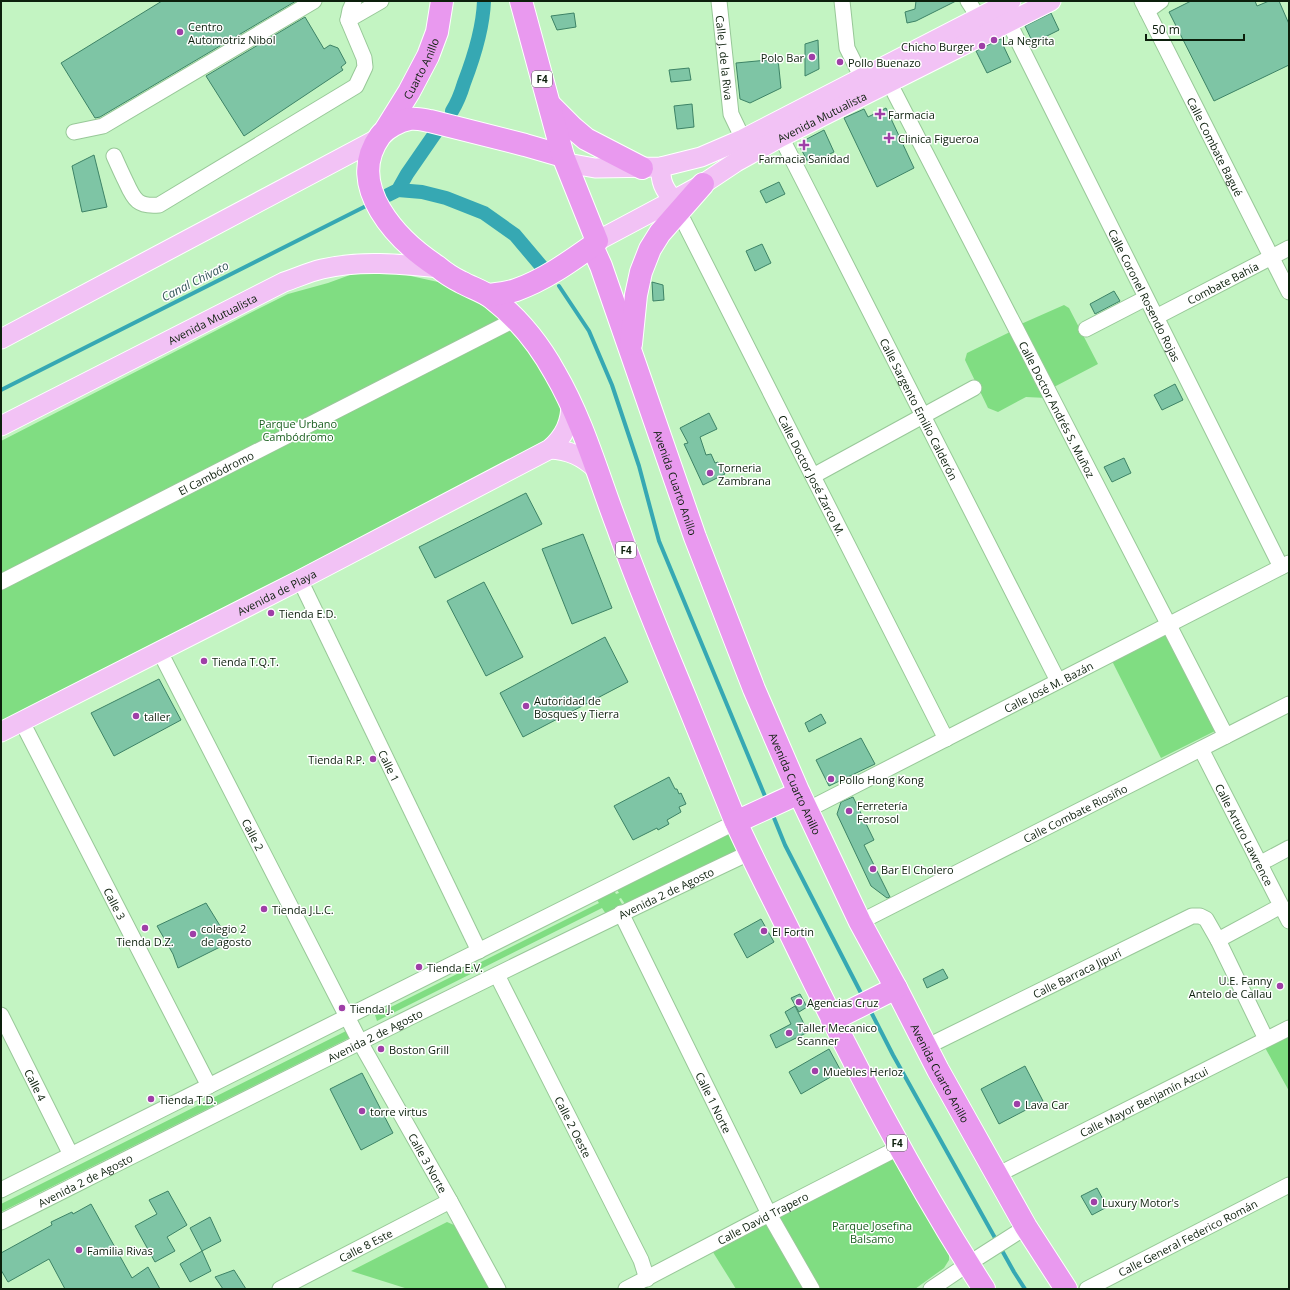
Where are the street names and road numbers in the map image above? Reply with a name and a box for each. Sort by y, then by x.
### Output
street label: Calle J. de la Riva [713,15,737,101]
street label: Cuarto Anillo [399,35,442,102]
road number: F4 [532,71,552,87]
street label: Avenida Mutualista [774,88,869,145]
street label: Calle Combate Bagué [1184,94,1247,199]
street label: Calle Coronel Rosendo Rojas [1106,226,1184,364]
street label: Combate Bahía [1184,258,1261,307]
street label: Avenida Mutualista [165,290,259,347]
street label: Calle Sargento Emilio Calderón [877,335,962,482]
street label: Calle Doctor Andrés S. Muñoz [1016,338,1099,480]
street label: Calle Doctor José Zarco M. [775,412,849,538]
street label: Avenida Cuarto Anillo [651,428,701,537]
street label: El Cambódromo [175,447,256,498]
road number: F4 [616,542,636,558]
street label: Avenida de Playa [234,565,319,618]
street label: Calle José M. Bazán [1001,657,1095,716]
street label: Avenida Cuarto Anillo [766,730,825,837]
street label: Calle 1 [375,747,404,784]
street label: Calle Combate Riosiño [1020,780,1130,846]
street label: Calle Arturo Lawrence [1212,781,1277,888]
street label: Calle 2 [239,816,268,853]
street label: Avenida 2 de Agosto [616,863,716,922]
street label: Calle 3 [101,885,130,922]
street label: Calle Barraca Jipurí [1030,945,1124,1001]
street label: Avenida 2 de Agosto [325,1005,425,1065]
street label: Avenida Cuarto Anillo [908,1021,974,1125]
street label: Calle Mayor Benjamín Azcui [1077,1063,1210,1140]
street label: Calle 4 [22,1066,51,1104]
street label: Calle 1 Norte [693,1069,735,1135]
street label: Calle 2 Oeste [552,1093,595,1160]
street label: Calle 3 Norte [405,1130,451,1195]
road number: F4 [887,1135,907,1151]
street label: Avenida 2 de Agosto [35,1150,135,1210]
street label: Calle David Trapero [714,1188,811,1247]
street label: Calle General Federico Román [1115,1195,1260,1279]
street label: Calle 8 Este [336,1225,395,1265]

